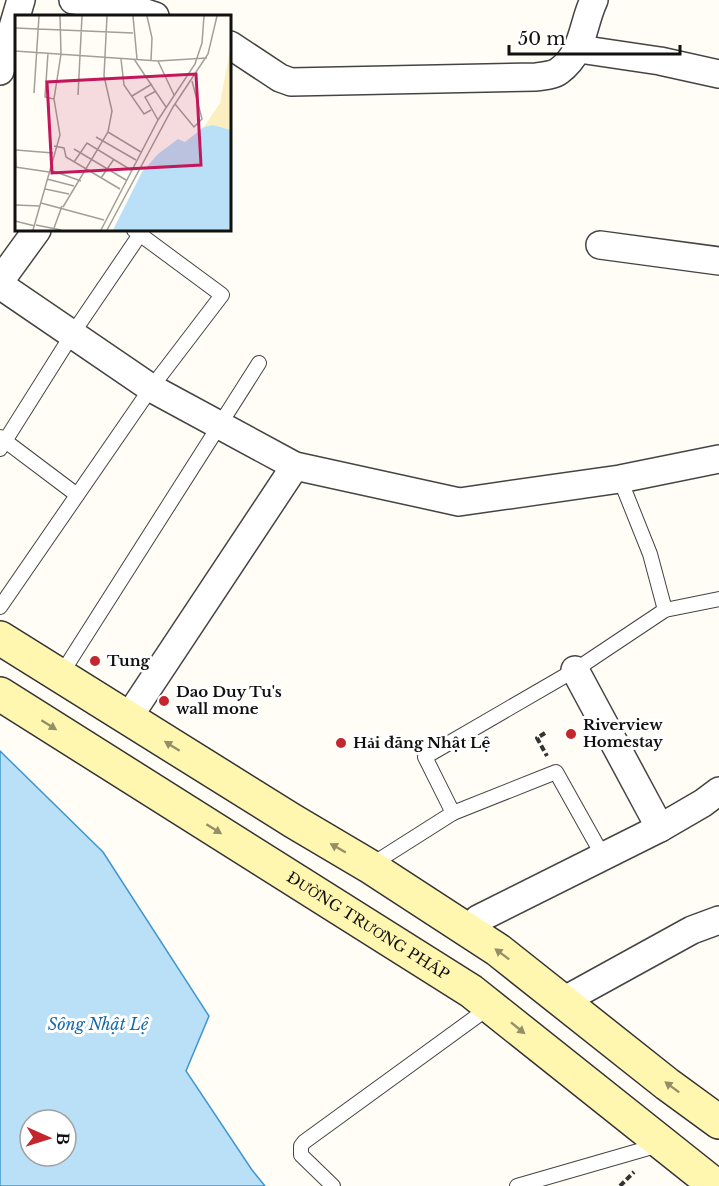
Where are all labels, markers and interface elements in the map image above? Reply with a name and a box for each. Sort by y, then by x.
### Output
inset map [15,15,231,231]
scale bar [509,18,680,56]
text: 50 m [518,28,566,50]
place label: Tung [107,651,151,670]
marker: Tung [88,654,102,668]
place label: Dao Duy Tu's wall mone [176,682,282,718]
marker: Dao Duy Tu's wall mone [157,694,171,708]
place label: Riverview Homestay [583,715,663,751]
one-way arrow [41,719,58,730]
marker: Riverview Homestay [564,727,578,741]
place label: Hải đăng Nhật Lệ [353,733,490,752]
marker: Hải đăng Nhật Lệ [334,736,348,750]
one-way arrow [164,741,180,752]
one-way arrow [206,823,223,834]
one-way arrow [330,843,347,853]
street label: ĐƯỜNG TRƯƠNG PHÁP [283,867,453,984]
one-way arrow [495,948,510,960]
water label: Sông Nhật Lệ [48,1014,150,1034]
one-way arrow [510,1021,525,1034]
one-way arrow [664,1081,680,1094]
north arrow [18,1108,78,1168]
text: B [53,1132,73,1146]

